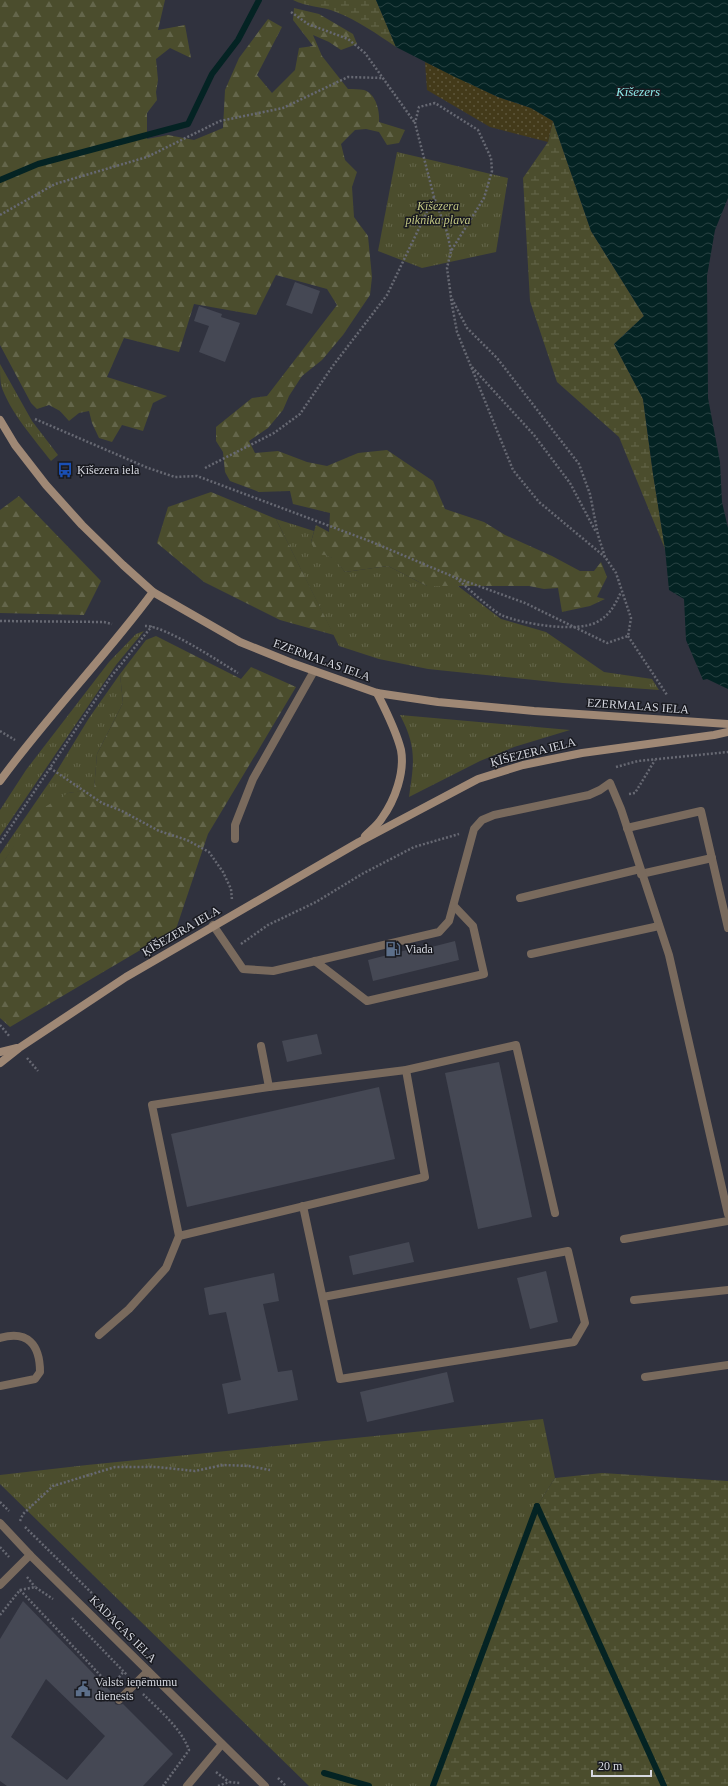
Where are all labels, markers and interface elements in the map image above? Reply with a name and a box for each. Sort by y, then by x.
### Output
water label: Ķīšezers [615,84,660,99]
park label: Ķīšezera piknika pļava [405,199,470,227]
bus stop icon: Ķīšezera iela [56,461,74,479]
place label: Ķīšezera iela [77,463,140,477]
street label: EZERMALAS IELA [272,636,373,684]
street label: EZERMALAS IELA [586,695,690,717]
street label: ĶĪŠEZERA IELA [489,735,578,769]
street label: ĶĪŠEZERA IELA [140,903,223,959]
fuel station icon: Viada [384,940,402,958]
place label: Viada [405,942,434,956]
street label: KADAGAS IELA [87,1593,160,1666]
place label: Valsts ieņēmumu dienests [95,1675,177,1703]
public building icon: Valsts ieņēmumu dienests [74,1680,92,1698]
scale bar [592,1752,651,1778]
text: 20 m [598,1759,623,1773]

